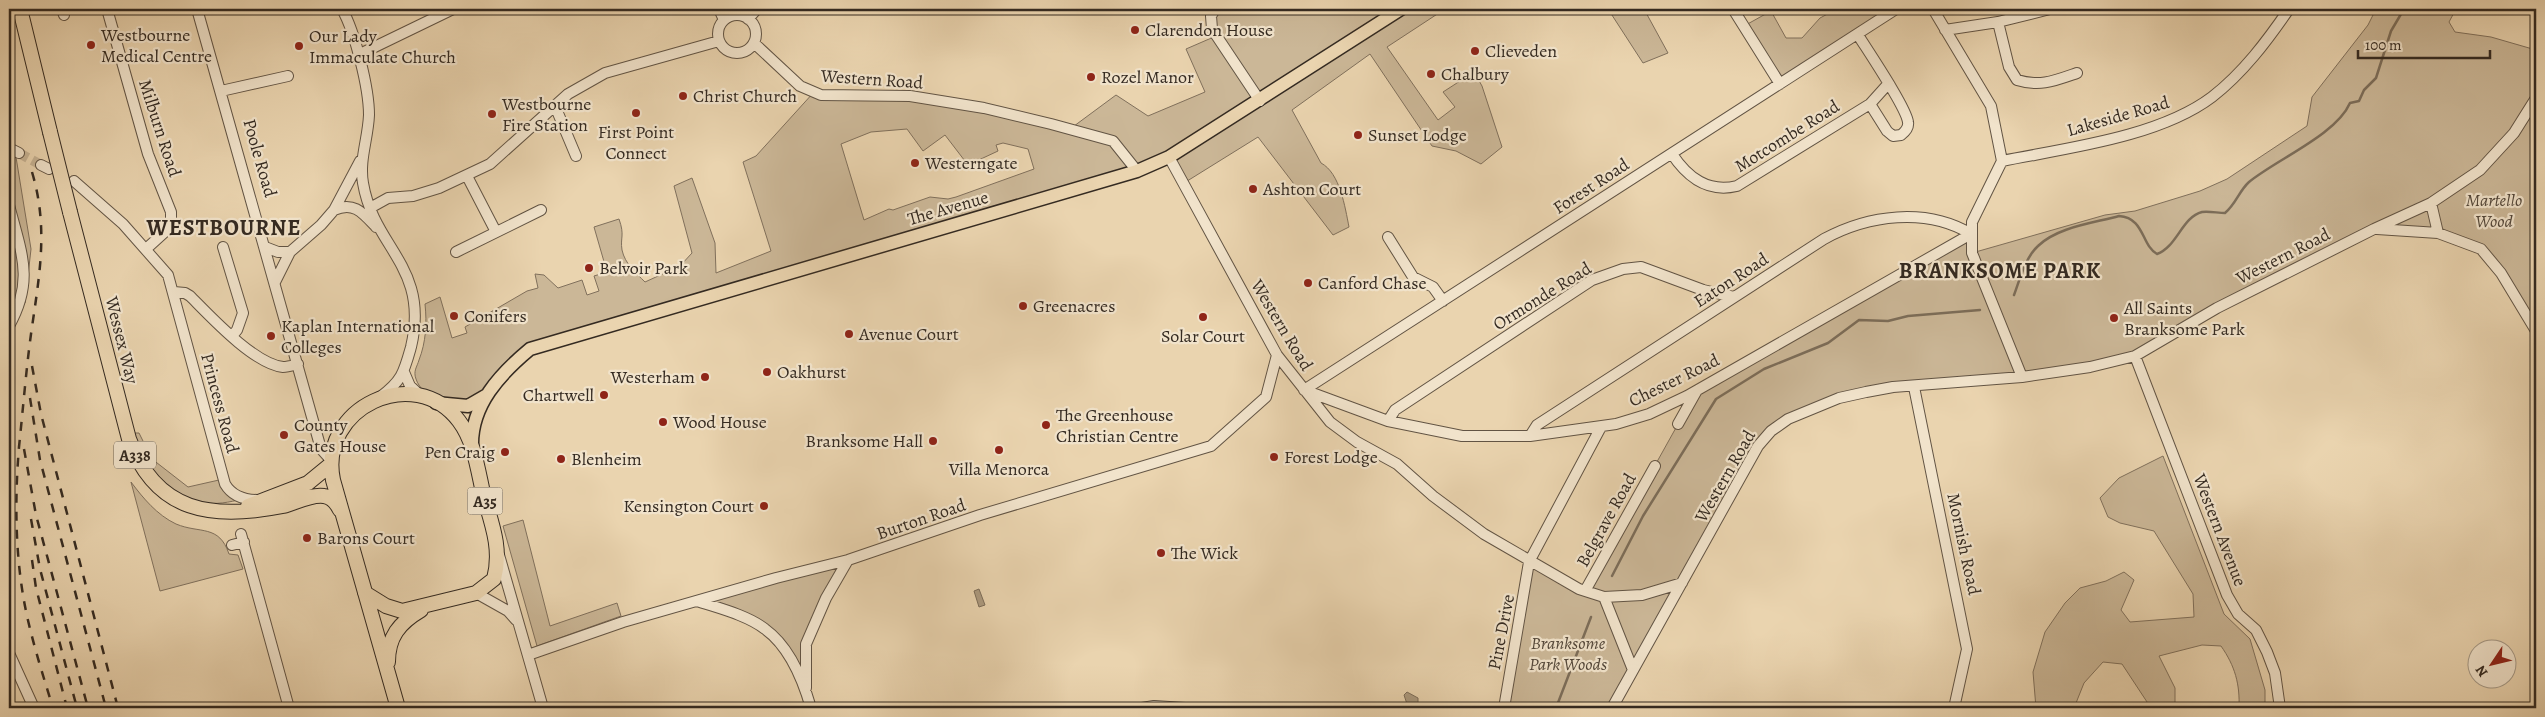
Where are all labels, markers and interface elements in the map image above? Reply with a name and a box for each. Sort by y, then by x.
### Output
place label: Clarendon House [1145,18,1273,42]
place label: Westbourne Medical Centre [100,23,212,68]
place label: Our Lady Immaculate Church [309,24,456,69]
marker: Clarendon House [1129,24,1141,36]
scale bar [2358,28,2490,60]
text: 100 m [2365,35,2402,55]
marker: Westbourne Medical Centre [85,39,97,51]
place label: Clieveden [1485,39,1557,63]
marker: Our Lady Immaculate Church [293,40,305,52]
marker: Clieveden [1469,45,1481,57]
place label: Chalbury [1441,62,1510,86]
street label: Western Road [819,63,924,95]
place label: Rozel Manor [1101,65,1194,89]
marker: Chalbury [1425,68,1437,80]
marker: Rozel Manor [1085,71,1097,83]
street label: Milburn Road [133,76,187,180]
place label: Christ Church [693,84,798,108]
marker: Christ Church [677,90,689,102]
street label: Lakeside Road [2064,90,2172,142]
place label: Westbourne Fire Station [501,92,591,137]
street label: Motcombe Road [1730,94,1844,178]
marker: First Point Connect [630,107,642,119]
marker: Westbourne Fire Station [486,108,498,120]
street label: Poole Road [237,116,283,200]
place label: First Point Connect [598,120,674,165]
place label: Sunset Lodge [1368,123,1467,147]
marker: Sunset Lodge [1352,129,1364,141]
place label: Westerngate [924,151,1018,175]
street label: Forest Road [1548,152,1634,220]
marker: Westerngate [909,157,921,169]
place label: Ashton Court [1262,177,1361,201]
marker: Ashton Court [1247,183,1259,195]
street label: The Avenue [905,185,991,231]
park label: Martello Wood [2466,188,2522,233]
district label: WESTBOURNE [146,213,301,243]
street label: Western Road [2231,222,2334,290]
street label: Eaton Road [1689,247,1773,313]
place label: Belvoir Park [599,256,688,280]
street label: Ormonde Road [1488,256,1596,336]
district label: BRANKSOME PARK [1899,256,2101,286]
marker: Belvoir Park [583,262,595,274]
place label: Canford Chase [1318,271,1427,295]
street label: Western Road [1245,274,1319,375]
marker: Canford Chase [1302,277,1314,289]
street label: Wessex Way [99,293,145,387]
place label: Greenacres [1033,294,1115,318]
place label: All Saints Branksome Park [2123,296,2245,341]
marker: Greenacres [1017,300,1029,312]
place label: Conifers [464,304,527,328]
marker: Conifers [448,310,460,322]
marker: Solar Court [1197,311,1209,323]
marker: All Saints Branksome Park [2108,312,2120,324]
place label: Kaplan International Colleges [281,314,435,359]
place label: Avenue Court [858,322,959,346]
place label: Solar Court [1161,324,1245,348]
marker: Avenue Court [843,328,855,340]
marker: Kaplan International Colleges [265,330,277,342]
street label: Chester Road [1625,348,1724,412]
street label: Princess Road [195,350,245,456]
place label: Oakhurst [777,360,846,384]
place label: Westerham [609,365,695,389]
marker: Oakhurst [761,366,773,378]
marker: Westerham [699,371,711,383]
place label: Chartwell [523,383,595,407]
marker: Chartwell [598,389,610,401]
place label: The Greenhouse Christian Centre [1056,403,1178,448]
place label: Wood House [672,410,767,434]
place label: County Gates House [294,413,386,458]
marker: Wood House [657,416,669,428]
marker: The Greenhouse Christian Centre [1040,419,1052,431]
street label: Western Road [1688,425,1761,527]
marker: County Gates House [278,429,290,441]
place label: Branksome Hall [805,429,924,453]
marker: Branksome Hall [927,435,939,447]
place label: Pen Craig [424,440,495,464]
road number: A338 [114,442,156,468]
marker: Villa Menorca [993,444,1005,456]
place label: Forest Lodge [1284,445,1378,469]
marker: Pen Craig [499,446,511,458]
place label: Blenheim [571,447,642,471]
marker: Forest Lodge [1268,451,1280,463]
marker: Blenheim [555,453,567,465]
place label: Villa Menorca [948,457,1050,481]
street label: Belgrave Road [1570,469,1642,571]
street label: Western Avenue [2187,469,2252,590]
road number: A35 [468,488,502,514]
street label: Mornish Road [1941,491,1987,597]
street label: Burton Road [873,492,969,546]
place label: Kensington Court [623,494,754,518]
marker: Kensington Court [758,500,770,512]
place label: Barons Court [317,526,415,550]
marker: Barons Court [301,532,313,544]
place label: The Wick [1171,541,1238,565]
marker: The Wick [1155,547,1167,559]
street label: Pine Drive [1482,592,1520,672]
park label: Branksome Park Woods [1529,631,1607,676]
north arrow [2468,640,2518,690]
text: N [2471,662,2492,681]

